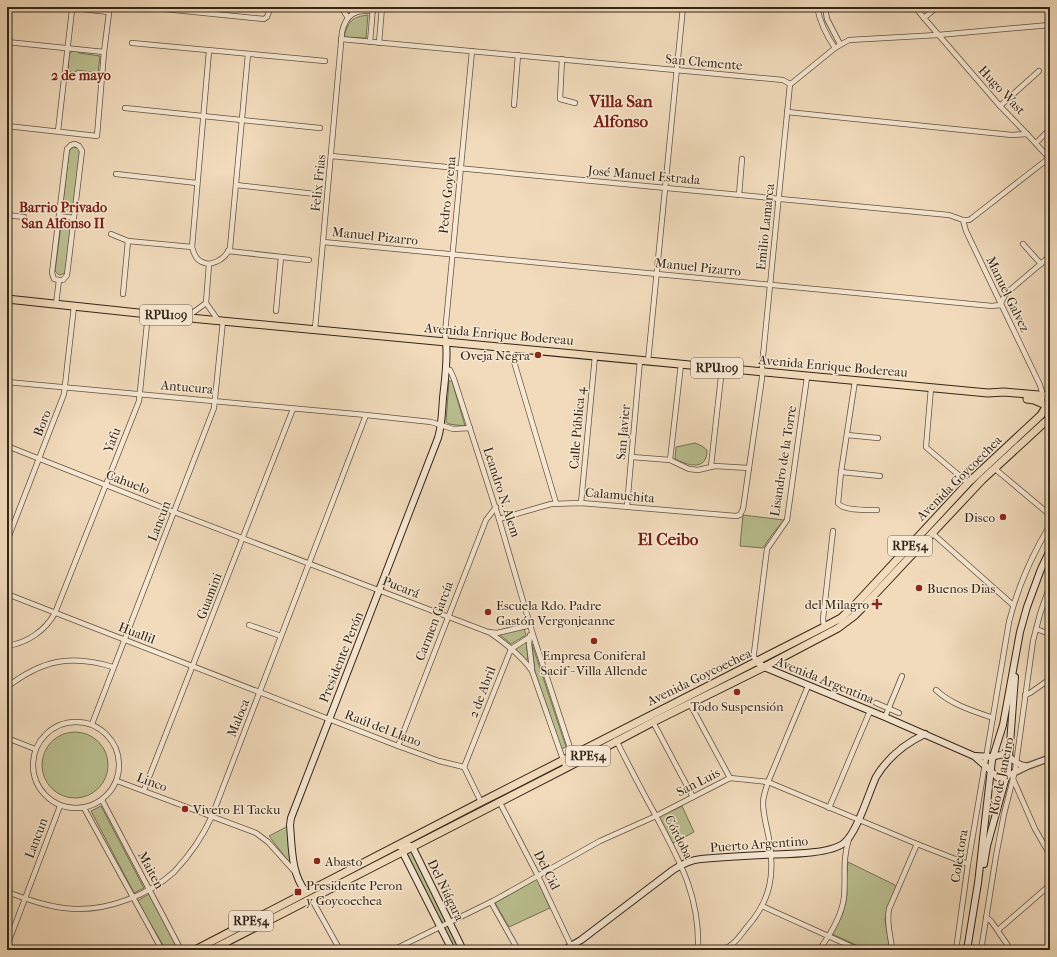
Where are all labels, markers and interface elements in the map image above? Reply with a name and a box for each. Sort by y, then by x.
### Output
street label: San Clemente [665,51,744,73]
street label: Hugo Wast [976,63,1029,118]
district label: 2 de mayo [51,67,111,84]
district label: Villa San Alfonso [588,91,654,131]
street label: Felix Frias [308,153,328,212]
street label: Pedro Goyena [435,154,459,235]
street label: José Manuel Estrada [586,163,702,187]
street label: Emilio Lamarca [753,182,777,271]
district label: Barrio Privado San Alfonso II [19,199,107,232]
street label: Manuel Pizarro [331,224,419,248]
street label: Manuel Galvez [983,254,1033,335]
street label: Manuel Pizarro [654,255,742,279]
road number: RPU109 [140,305,192,325]
street label: Avenida Enrique Bodereau [423,320,575,348]
place label: Oveja Negra [460,348,531,363]
marker: Oveja Negra [533,350,543,360]
street label: Avenida Enrique Bodereau [757,352,909,380]
road number: RPU109 [691,358,743,378]
street label: Antucura [159,377,215,397]
street label: Calle Pública 4 [566,386,588,470]
street label: San Javier [613,403,633,460]
street label: Lisandro de la Torre [767,404,799,517]
street label: Boro [30,407,54,438]
street label: Yafu [100,425,124,456]
street label: Avenida Goycoechea [913,432,1005,524]
street label: Leandro N. Alem [480,445,524,539]
street label: Cahuelo [104,467,152,497]
street label: Calamuchita [585,484,656,506]
street label: Lancun [144,498,174,543]
place label: Disco [964,510,995,525]
marker: Disco [998,512,1008,522]
district label: El Ceibo [637,529,699,549]
road number: RPE54 [888,536,932,556]
street label: Guamini [193,570,225,621]
street label: Pucará [380,573,423,601]
street label: Carmen García [412,578,456,663]
place label: Buenos Dias [927,581,996,596]
marker: Buenos Dias [914,583,924,593]
place label: del Milagro [805,597,869,612]
place label: Escuela Rdo. Padre Gastón Vergonjeanne [496,598,616,628]
marker: del Milagro [872,599,882,609]
marker: Escuela Rdo. Padre Gastón Vergonjeanne [483,607,493,617]
street label: Presidente Perón [316,609,366,705]
street label: Huallil [117,619,158,647]
marker: Empresa Coniferal Sacif - Villa Allende [589,636,599,646]
street label: Avenida Goycoechea [643,645,755,709]
place label: Empresa Coniferal Sacif - Villa Allende [541,648,648,678]
street label: Avenida Argentina [773,653,877,707]
street label: 2 de Abril [465,664,499,720]
marker: Todo Suspensión [732,687,742,697]
street label: Maloca [224,696,253,739]
place label: Todo Suspensión [690,699,784,714]
street label: Raúl del Llano [343,707,424,750]
street label: Río de Janeiro [985,735,1017,816]
road number: RPE54 [566,746,610,766]
street label: San Luis [674,765,722,799]
street label: Linco [135,770,170,795]
place label: Vivero El Tacku [192,802,281,817]
marker: Vivero El Tacku [180,804,190,814]
street label: Córdoba [662,813,697,862]
street label: Lancun [21,815,51,860]
street label: Colectora [947,827,971,884]
street label: Puerto Argentino [709,833,809,855]
street label: Del Cid [531,848,564,893]
street label: Maiten [135,849,167,892]
place label: Abasto [324,854,363,869]
marker: Abasto [312,856,322,866]
street label: Del Niágara [425,857,468,924]
place label: Presidente Peron y Goycoechea [306,878,403,908]
marker: Presidente Peron y Goycoechea [293,887,303,897]
road number: RPE54 [229,911,273,931]

